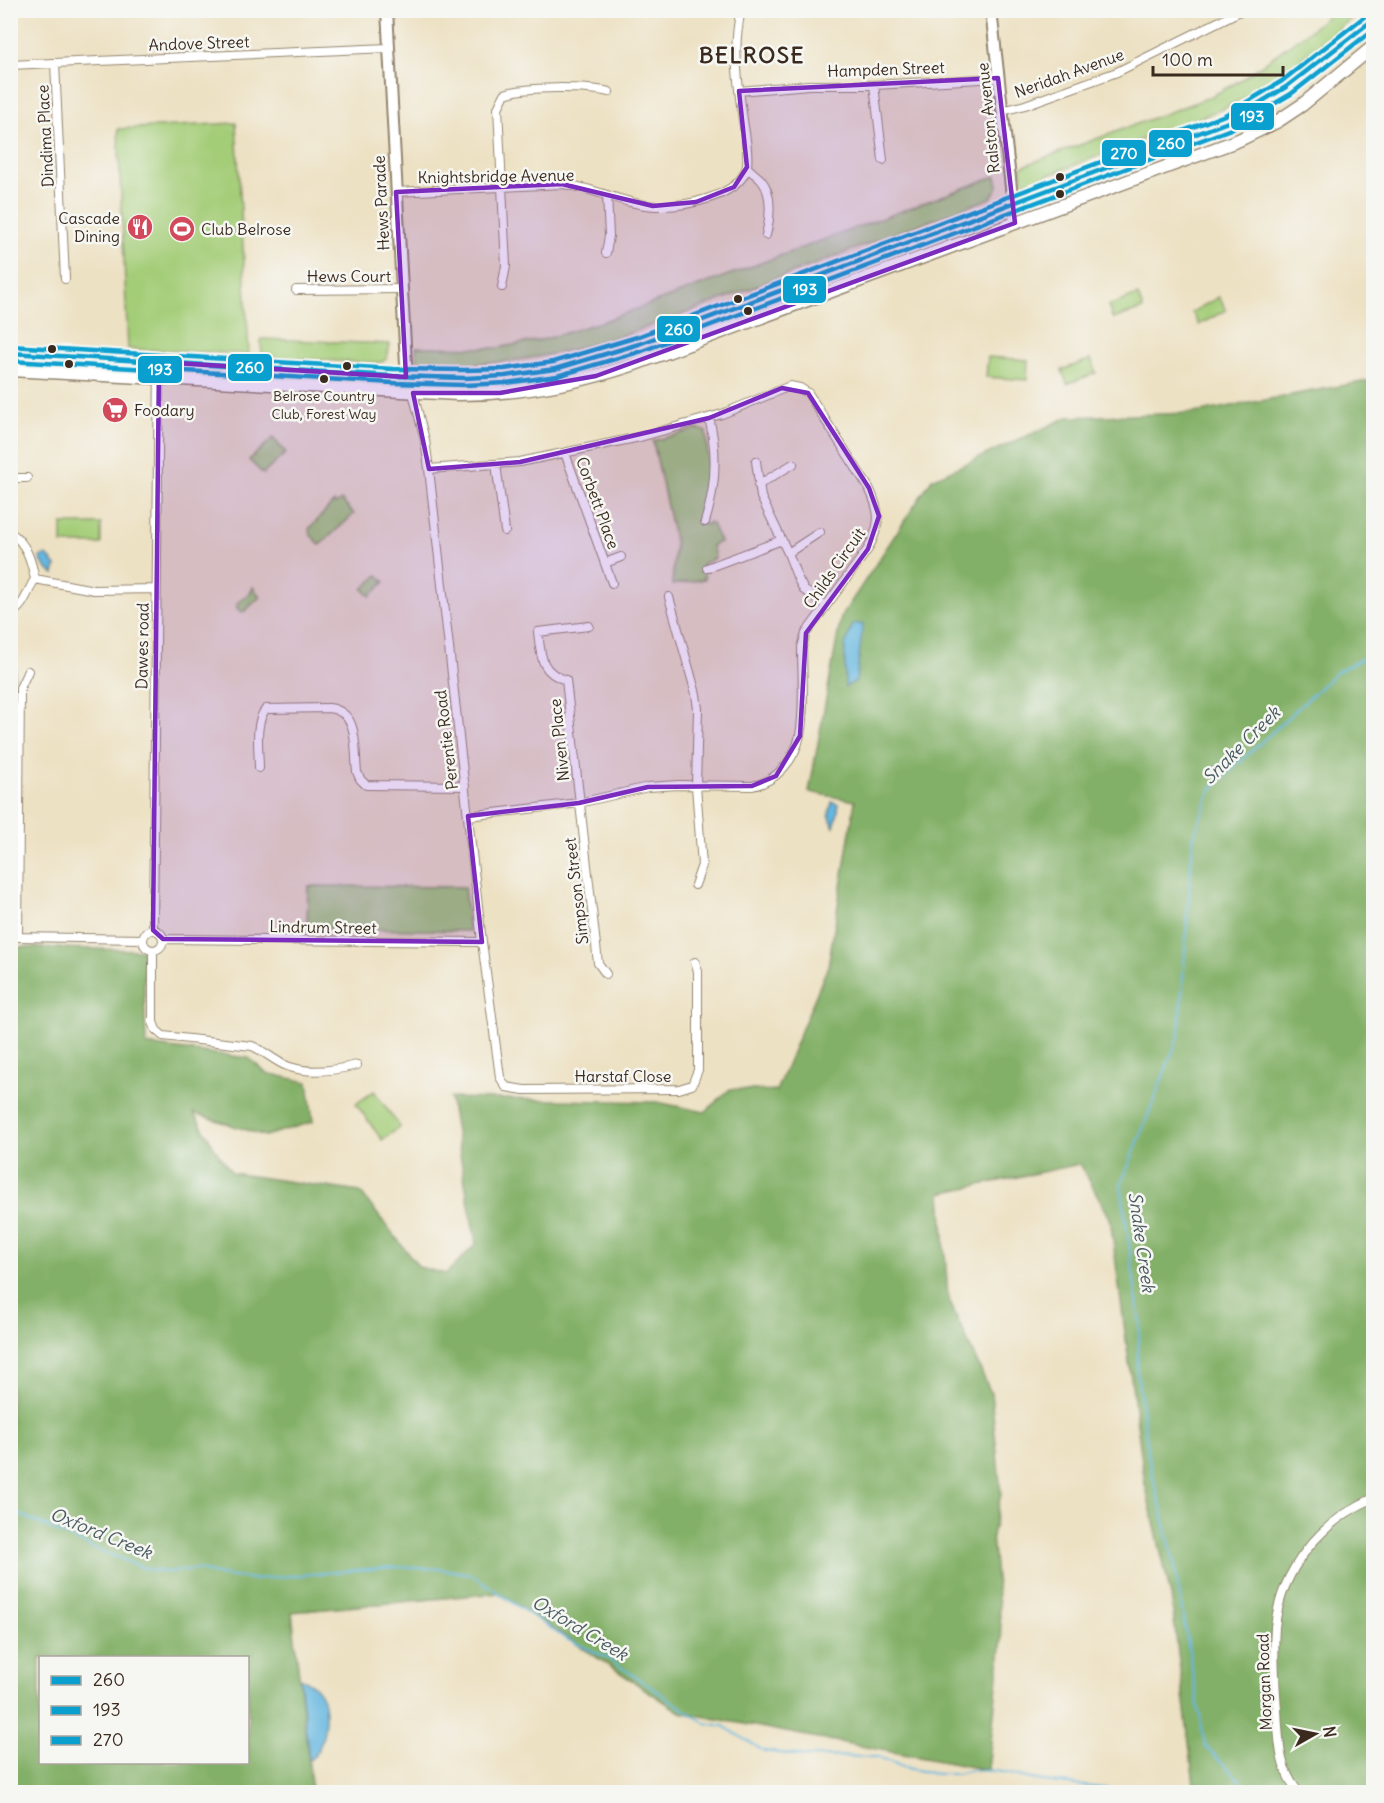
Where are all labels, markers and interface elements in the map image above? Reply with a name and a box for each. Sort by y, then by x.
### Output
street label: Andove Street [148,31,250,55]
scale bar [1153,39,1284,77]
district label: BELROSE [699,41,805,69]
street label: Neridah Avenue [1012,44,1126,102]
text: 100 m [1162,48,1213,71]
street label: Hampden Street [827,57,946,81]
street label: Ralston Avenue [972,62,1004,174]
street label: Dindima Place [32,84,58,188]
line badge: 193 [1230,102,1275,131]
text: 193 [1240,106,1264,126]
line badge: 260 [1148,129,1193,158]
text: 260 [1157,133,1185,153]
line badge: 270 [1101,139,1147,167]
text: 270 [1110,143,1138,163]
street label: Hews Parade [369,155,393,251]
street label: Knightsbridge Avenue [417,165,575,187]
unlabelled marker [1054,171,1066,183]
unlabelled marker [1054,188,1066,200]
place label: Cascade Dining [58,208,120,246]
restaurant icon: Cascade Dining [125,212,155,242]
sports icon: Club Belrose [167,214,197,244]
place label: Club Belrose [201,219,291,239]
street label: Hews Court [307,266,392,286]
line badge: 193 [782,275,827,304]
text: 193 [793,279,817,299]
unlabelled marker [732,293,744,305]
unlabelled marker [742,305,754,317]
line badge: 260 [656,315,701,343]
text: 260 [665,319,693,339]
unlabelled marker [46,343,58,355]
line badge: 260 [227,353,273,382]
line badge: 193 [137,355,183,384]
text: 260 [236,357,264,377]
unlabelled marker [63,358,75,370]
text: 193 [148,359,172,379]
unlabelled marker [341,360,353,372]
marker: Belrose Country Club, Forest Way [318,373,330,385]
place label: Belrose Country Club, Forest Way [271,387,377,423]
supermarket icon: Foodary [100,395,130,425]
place label: Foodary [134,400,195,420]
street label: Corbett Place [572,454,624,552]
street label: Childs Circuit [799,523,870,612]
street label: Dawes road [131,603,153,689]
street label: Perentie Road [430,689,462,791]
street label: Niven Place [545,698,573,782]
water label: Snake Creek [1197,700,1286,789]
street label: Simpson Street [559,836,592,946]
street label: Lindrum Street [269,916,377,938]
street label: Harstaf Close [574,1066,672,1086]
water label: Snake Creek [1124,1190,1161,1295]
water label: Oxford Creek [47,1502,157,1565]
water label: Oxford Creek [528,1590,634,1667]
street label: Morgan Road [1252,1633,1276,1731]
legend [39,1656,249,1764]
text: 260 [93,1668,125,1691]
text: 193 [93,1698,121,1721]
north arrow [1285,1704,1345,1764]
text: N [1319,1725,1341,1739]
text: 270 [93,1728,124,1751]

